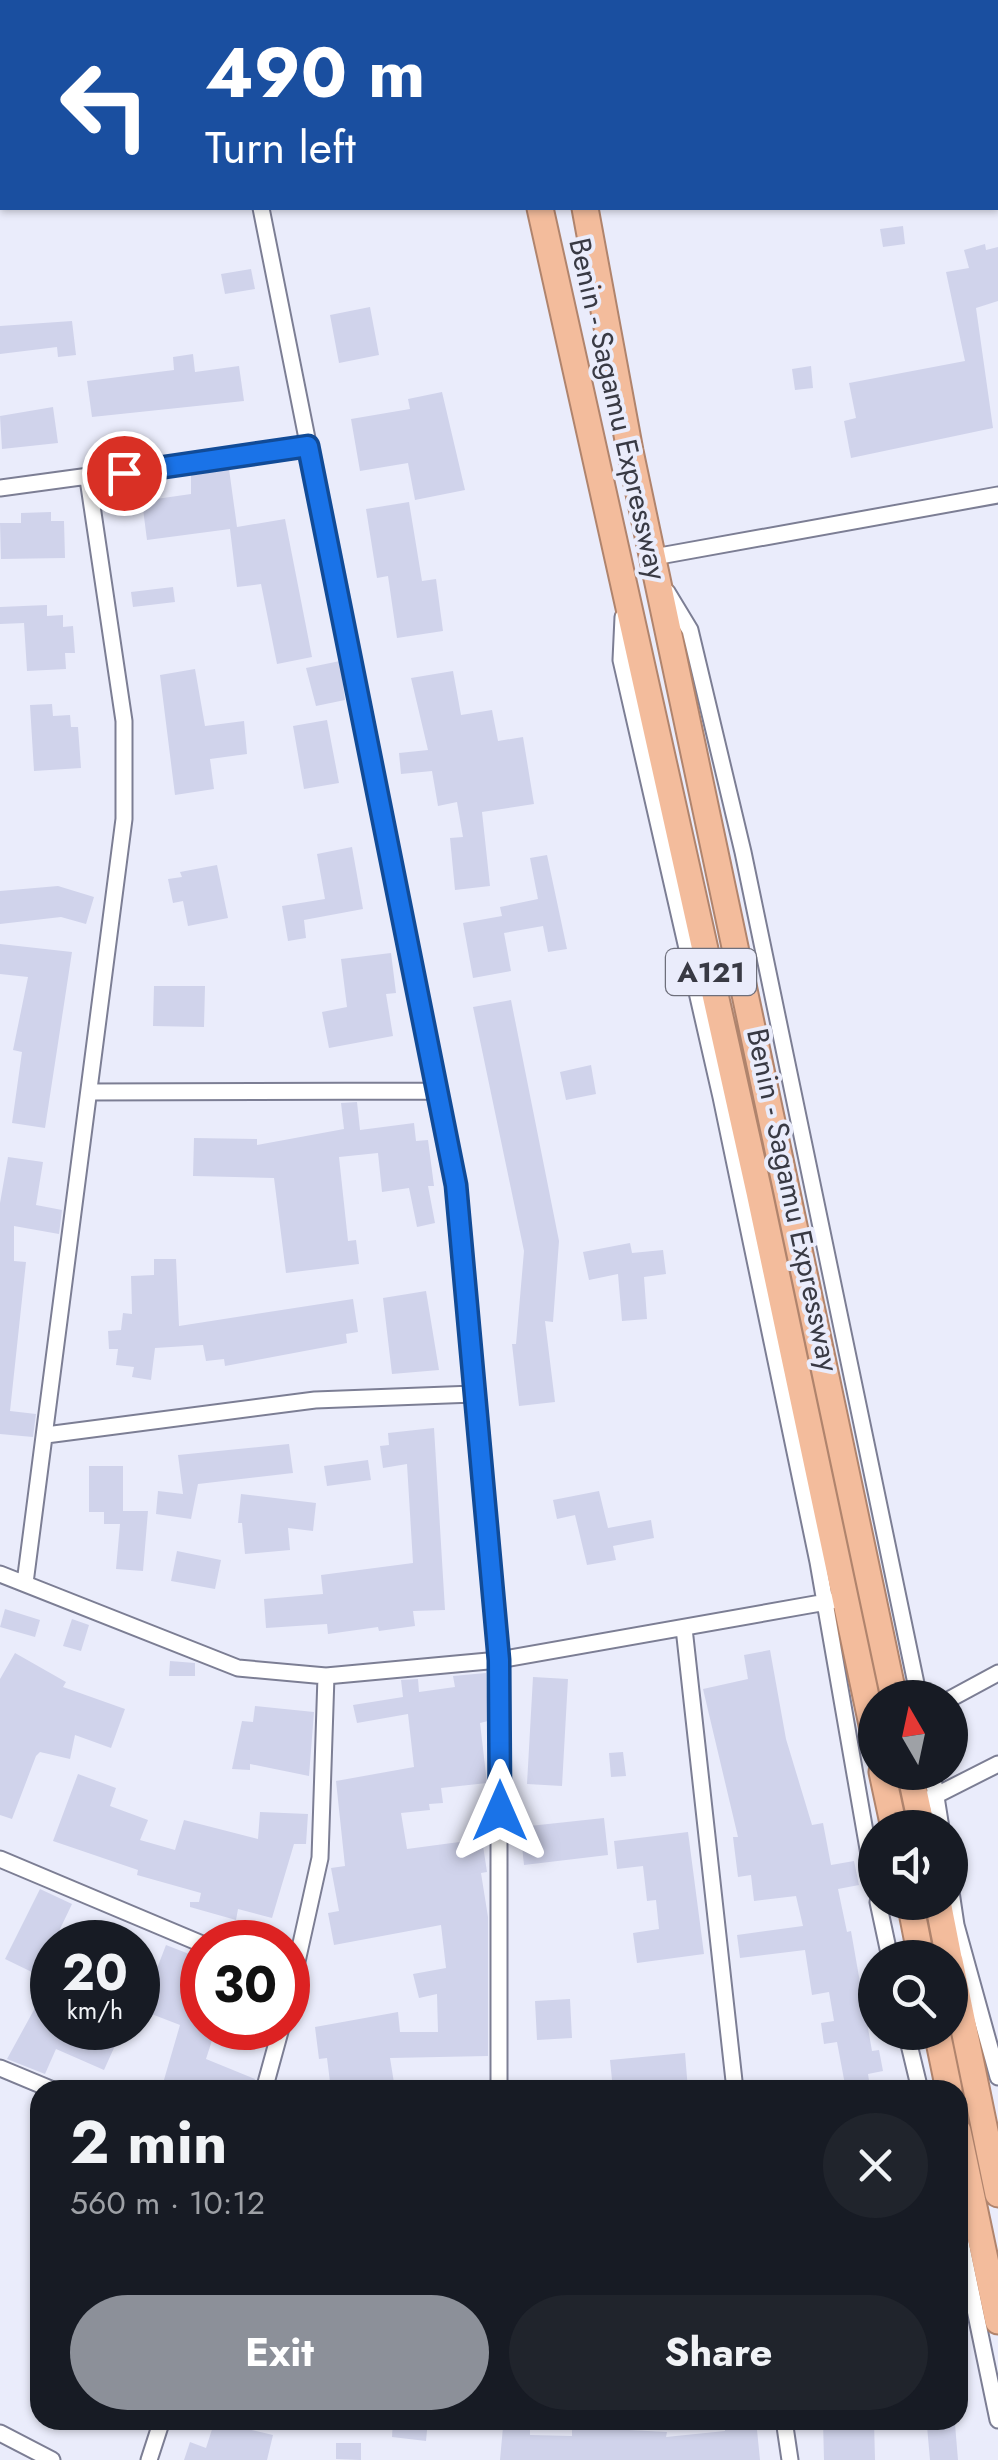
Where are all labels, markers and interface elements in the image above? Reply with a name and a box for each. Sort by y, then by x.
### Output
text: 490 m [205,22,425,123]
icon: left [40,40,170,170]
text: Turn left [205,115,356,180]
street label: Benin - Sagamu Expressway [558,234,679,585]
pin [82,431,167,516]
icon: arrive [97,446,152,501]
road number: A121 [666,949,756,995]
street label: Benin - Sagamu Expressway [736,1024,851,1376]
north arrow [858,1680,968,1790]
map controls [858,1680,968,2050]
position arrow [448,1759,552,1863]
button: sound [858,1810,968,1920]
speed limit sign: 30 [180,1920,310,2050]
text: 20 [62,1936,128,2009]
button: search [858,1940,968,2050]
text: km/h [67,1992,123,2028]
text: 2 min [70,2099,228,2186]
button: close [823,2113,928,2218]
text: 560 m · 10:12 [70,2180,265,2226]
button: Exit [70,2295,489,2410]
button: Share [509,2295,928,2410]

